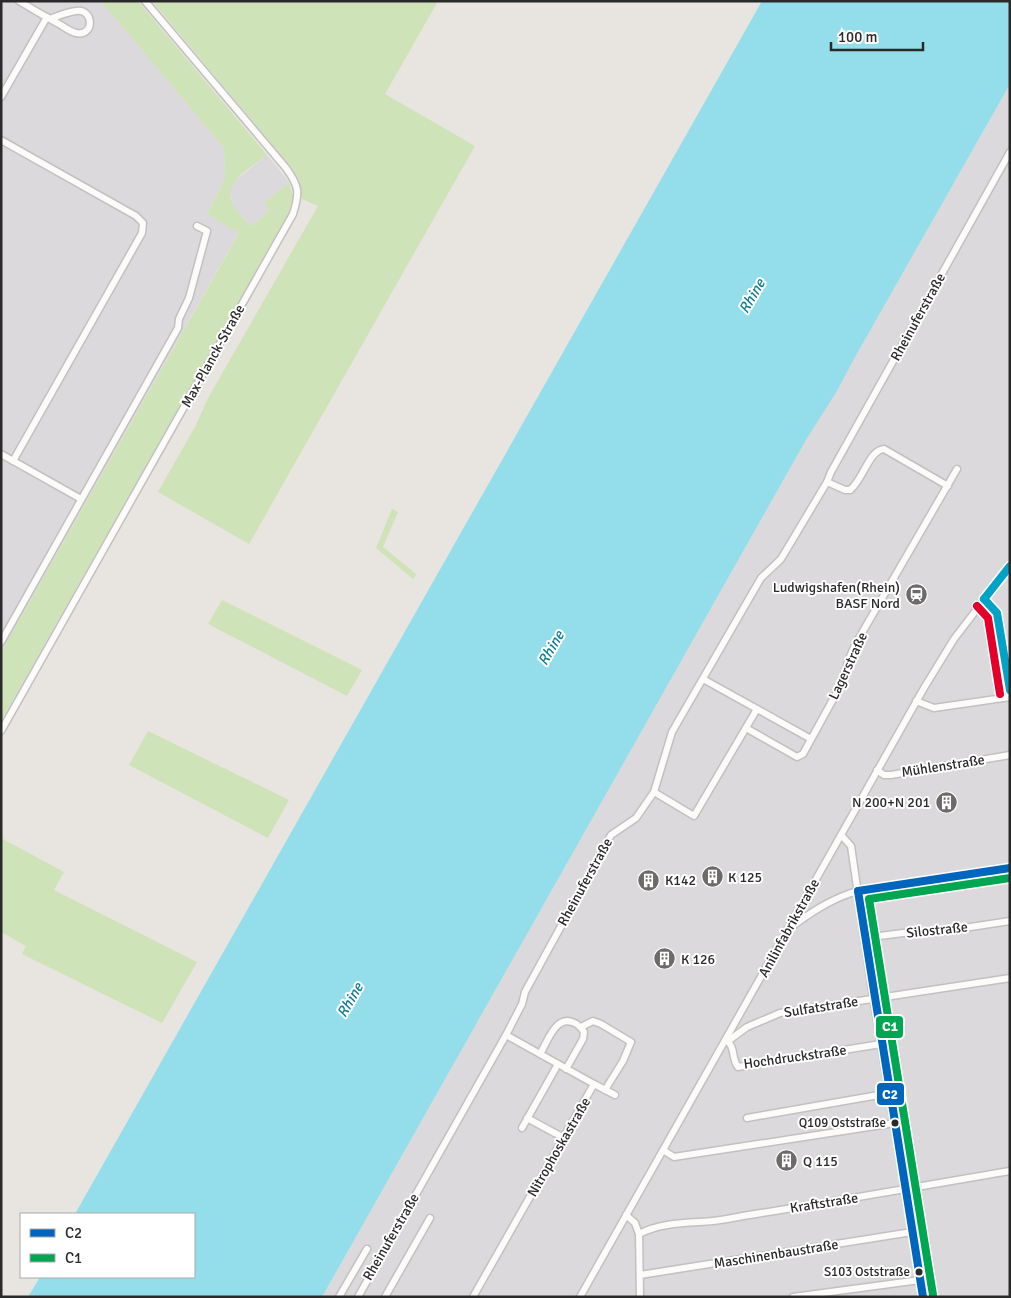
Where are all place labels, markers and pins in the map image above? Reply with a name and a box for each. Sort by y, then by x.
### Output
place label: Ludwigshafen(Rhein) BASF Nord [773,579,900,612]
station icon: Ludwigshafen(Rhein) BASF Nord [904,583,928,607]
building icon: N 200+N 201 [934,790,958,814]
place label: N 200+N 201 [852,794,930,811]
building icon: K 125 [700,865,724,889]
building icon: K142 [637,868,661,892]
place label: K 125 [728,869,762,886]
place label: K142 [665,872,696,889]
building icon: K 126 [653,947,677,971]
place label: K 126 [681,951,715,968]
place label: Q109 Oststraße [799,1115,886,1131]
marker: Q109 Oststraße [890,1118,900,1128]
building icon: Q 115 [775,1149,799,1173]
place label: Q 115 [803,1153,838,1170]
place label: S103 Oststraße [824,1264,910,1280]
marker: S103 Oststraße [914,1267,924,1277]

